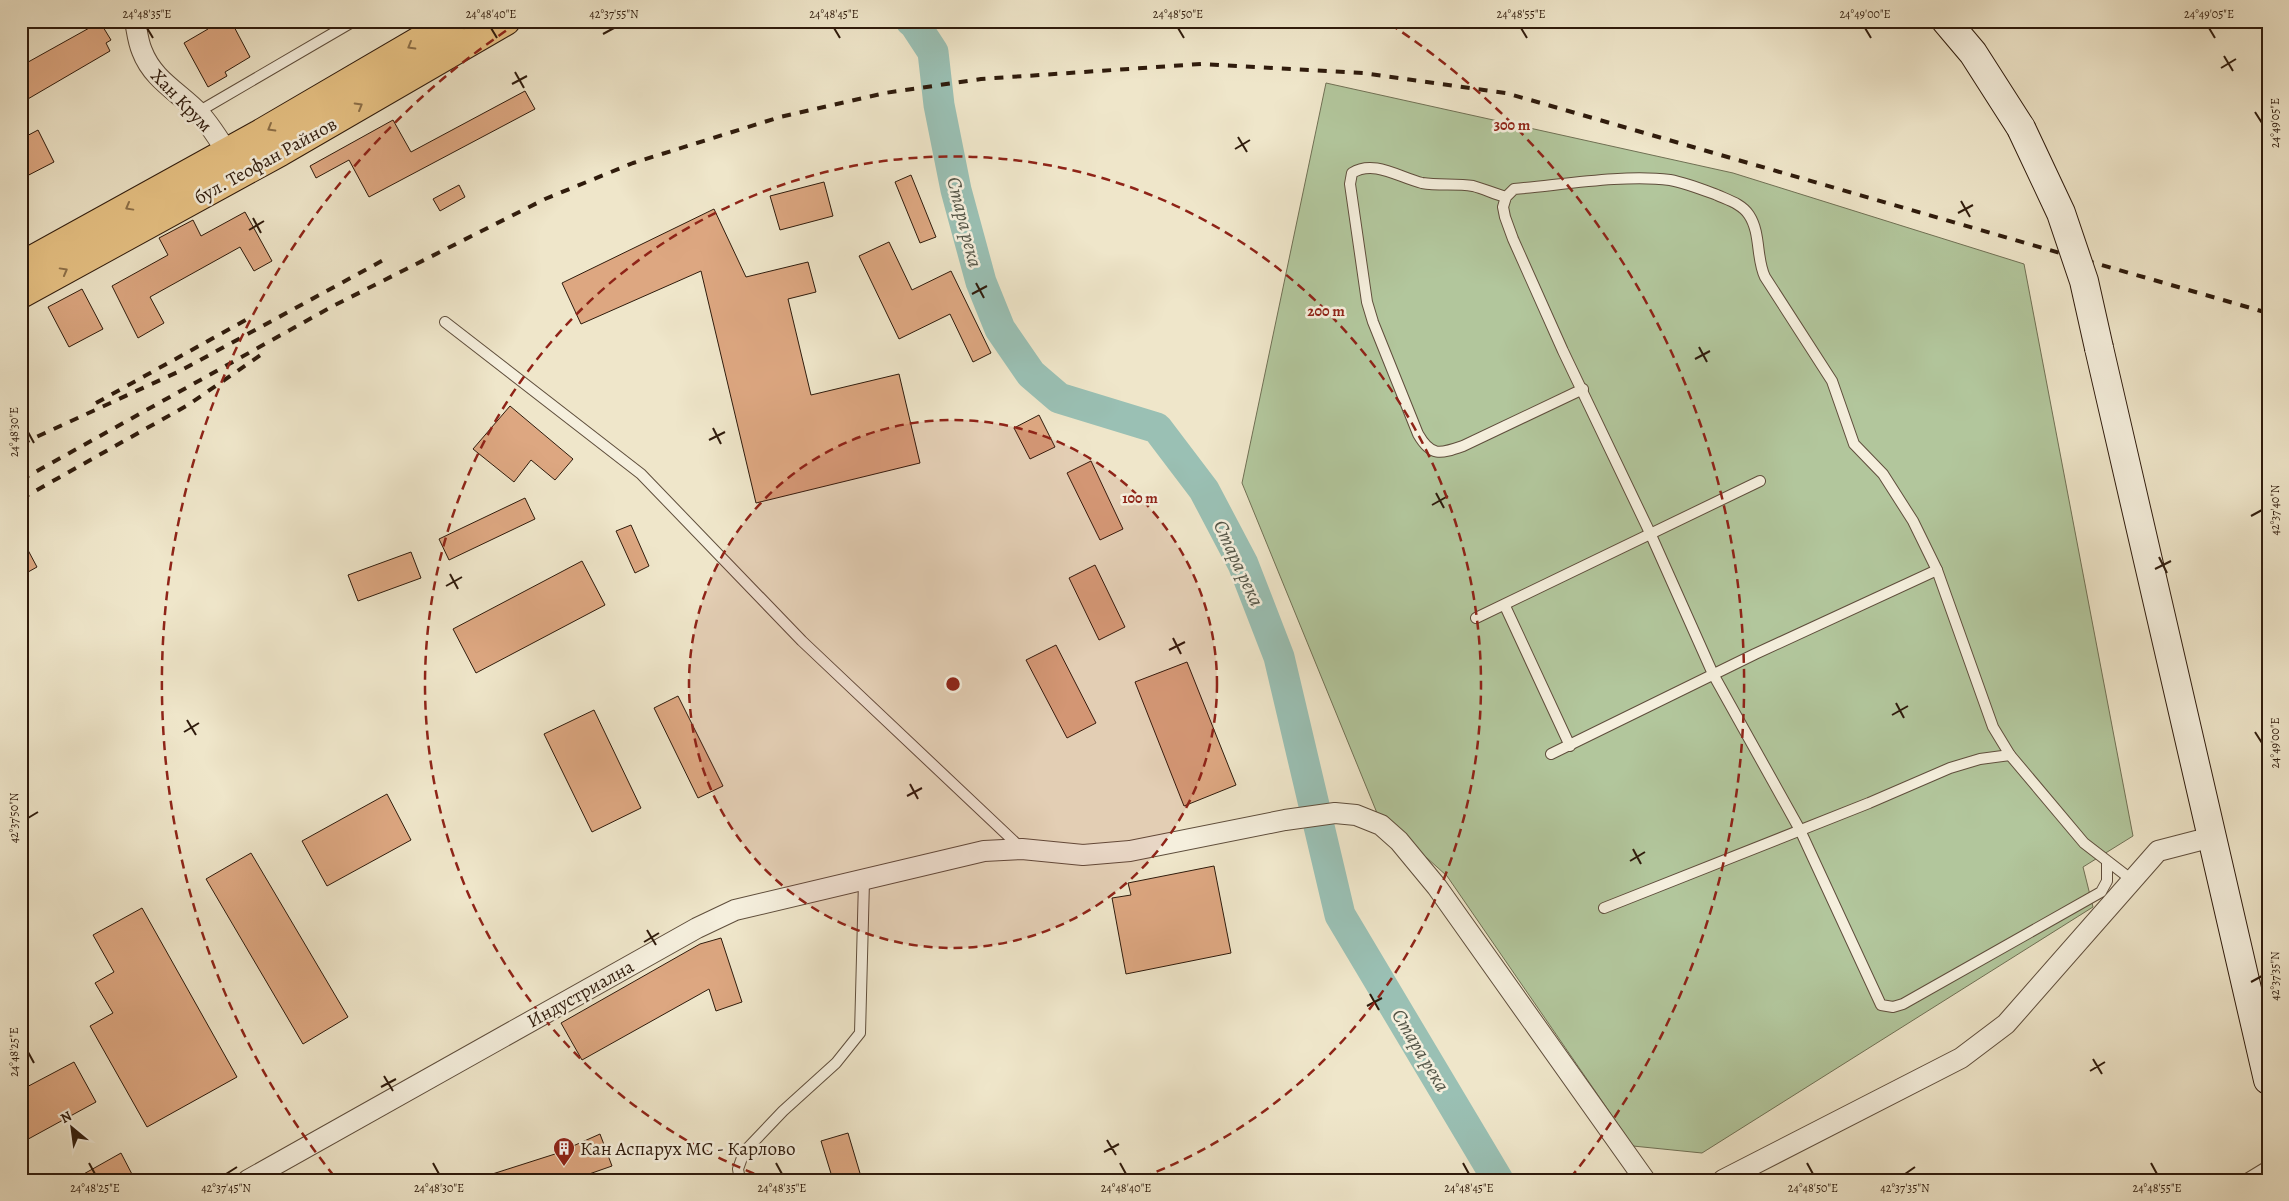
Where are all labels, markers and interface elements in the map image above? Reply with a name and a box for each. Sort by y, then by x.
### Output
text: 24°48'35"E [123,6,171,22]
text: 24°48'40"E [466,6,516,22]
text: 42°37'55"N [589,6,639,22]
text: 24°48'45"E [809,6,859,22]
text: 24°48'50"E [1153,6,1203,22]
text: 24°48'55"E [1496,6,1546,22]
text: 24°49'00"E [1839,6,1891,22]
text: 24°49'05"E [2184,6,2234,22]
one-way arrow [408,39,417,49]
street label: Хан Крум [145,63,218,138]
text: 24°49'05"E [2267,98,2283,148]
one-way arrow [353,103,362,113]
street label: бул. Теофан Райнов [190,111,341,211]
text: 300 m [1494,115,1531,135]
one-way arrow [267,121,276,131]
water label: Стара река [940,174,989,270]
one-way arrow [125,201,134,211]
one-way arrow [59,267,68,277]
text: 200 m [1307,301,1345,321]
text: 24°48'30"E [6,407,22,457]
text: 42°37'40"N [2267,484,2283,535]
text: 100 m [1122,488,1158,508]
water label: Стара река [1207,516,1270,611]
centre of rings [944,675,962,693]
text: 24°49'00"E [2267,717,2283,769]
text: 42°37'50"N [6,792,22,843]
text: 42°37'35"N [2267,951,2283,1001]
street label: Индустриална [522,954,639,1034]
water label: Стара река [1385,1004,1456,1097]
text: 24°48'25"E [6,1027,22,1077]
north arrow [48,1104,98,1154]
text: N [57,1106,75,1128]
building icon: Кан Аспарух МС - Карлово [552,1136,576,1167]
place label: Кан Аспарух МС - Карлово [580,1136,796,1162]
text: 24°48'25"E [70,1180,120,1196]
text: 42°37'45"N [201,1180,251,1196]
text: 24°48'30"E [414,1180,464,1196]
text: 24°48'35"E [758,1180,806,1196]
text: 24°48'40"E [1101,1180,1151,1196]
text: 24°48'45"E [1444,1180,1494,1196]
text: 24°48'50"E [1788,1180,1838,1196]
text: 42°37'35"N [1880,1180,1930,1196]
text: 24°48'55"E [2132,1180,2182,1196]

